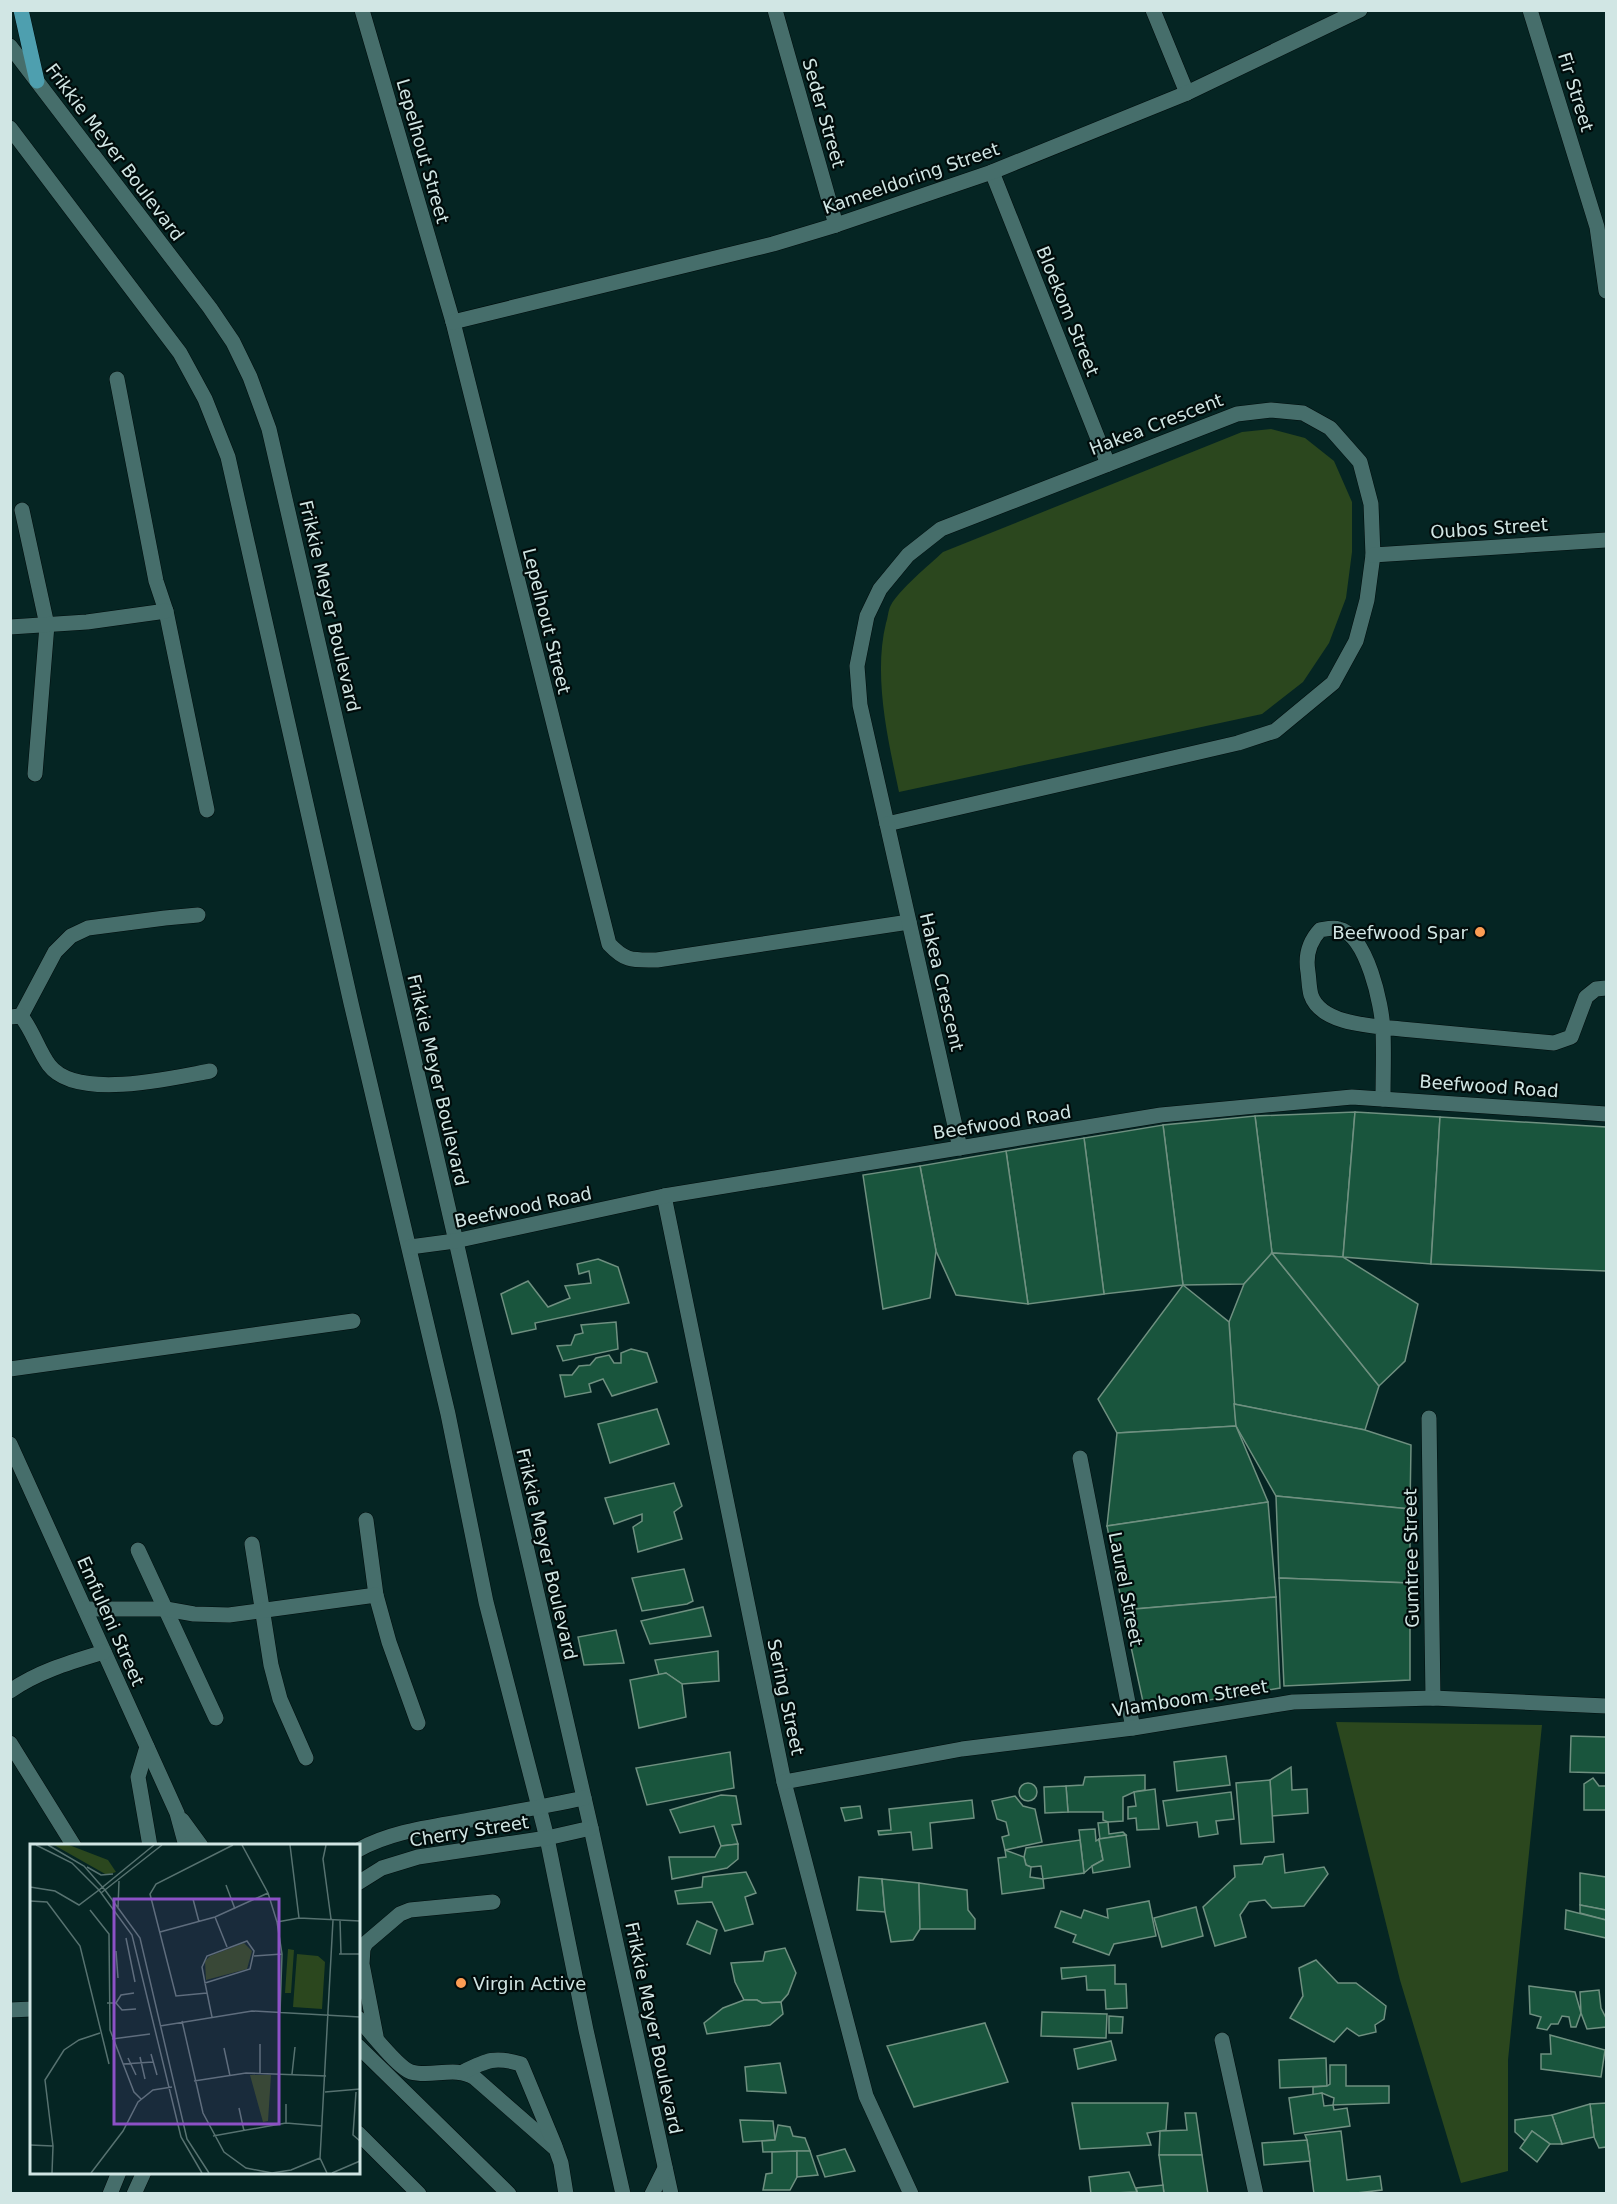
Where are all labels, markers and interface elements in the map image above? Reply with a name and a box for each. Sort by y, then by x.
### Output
street label: Fir Street [1554,50,1598,134]
street label: Seder Street [798,56,850,170]
street label: Frikkie Meyer Boulevard [41,59,189,245]
street label: Lepelhout Street [392,76,454,226]
street label: Kameeldoring Street [820,138,1002,218]
street label: Bloekom Street [1032,243,1104,379]
street label: Hakea Crescent [1086,389,1226,459]
street label: Frikkie Meyer Boulevard [295,498,365,714]
street label: Oubos Street [1430,513,1548,543]
street label: Lepelhout Street [519,546,575,696]
street label: Hakea Crescent [916,911,968,1053]
place label: Beefwood Spar [1332,922,1469,943]
marker: Beefwood Spar [1473,925,1487,939]
street label: Frikkie Meyer Boulevard [403,972,473,1188]
street label: Beefwood Road [1419,1071,1559,1101]
street label: Beefwood Road [931,1101,1073,1143]
street label: Beefwood Road [453,1182,593,1232]
street label: Frikkie Meyer Boulevard [512,1446,582,1662]
street label: Gumtree Street [1399,1488,1423,1628]
street label: Laurel Street [1105,1530,1147,1648]
street label: Emfuleni Street [73,1553,149,1689]
street label: Sering Street [763,1637,809,1757]
street label: Vlamboom Street [1111,1675,1269,1721]
street label: Cherry Street [408,1811,530,1851]
inset map [30,1844,360,2174]
street label: Frikkie Meyer Boulevard [621,1920,687,2136]
place label: Virgin Active [473,1973,586,1994]
marker: Virgin Active [454,1976,468,1990]

